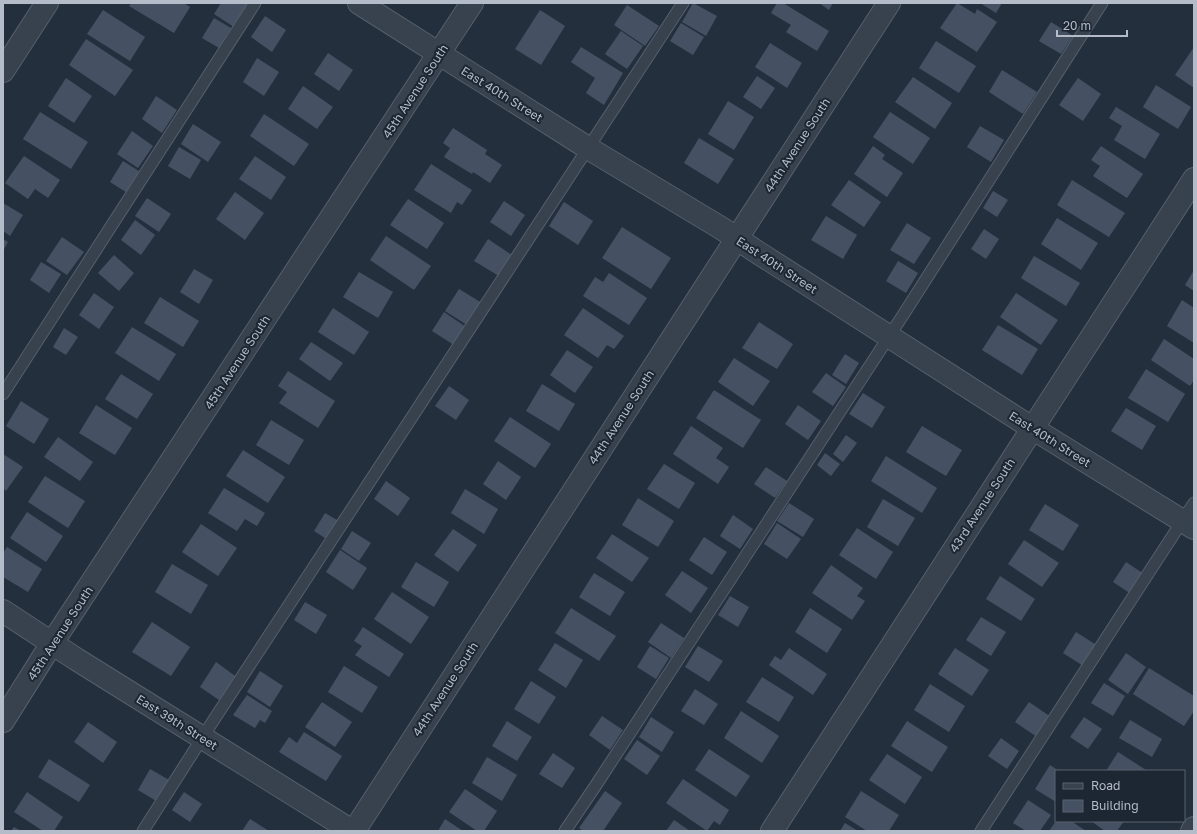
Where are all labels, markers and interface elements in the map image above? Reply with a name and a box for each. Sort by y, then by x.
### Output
scale bar [1057,12,1127,38]
text: 20 m [1063,18,1091,33]
street label: 45th Avenue South [379,41,451,141]
street label: East 40th Street [458,63,546,125]
street label: 44th Avenue South [761,95,833,195]
street label: East 40th Street [734,233,820,297]
street label: 45th Avenue South [201,312,273,412]
street label: 44th Avenue South [585,367,657,467]
street label: East 40th Street [1006,408,1094,470]
street label: 43rd Avenue South [946,455,1018,555]
street label: 45th Avenue South [24,583,96,683]
street label: 44th Avenue South [409,639,481,739]
street label: East 39th Street [134,691,221,753]
legend [1055,770,1185,822]
text: Road [1091,778,1120,793]
text: Building [1091,798,1139,813]

